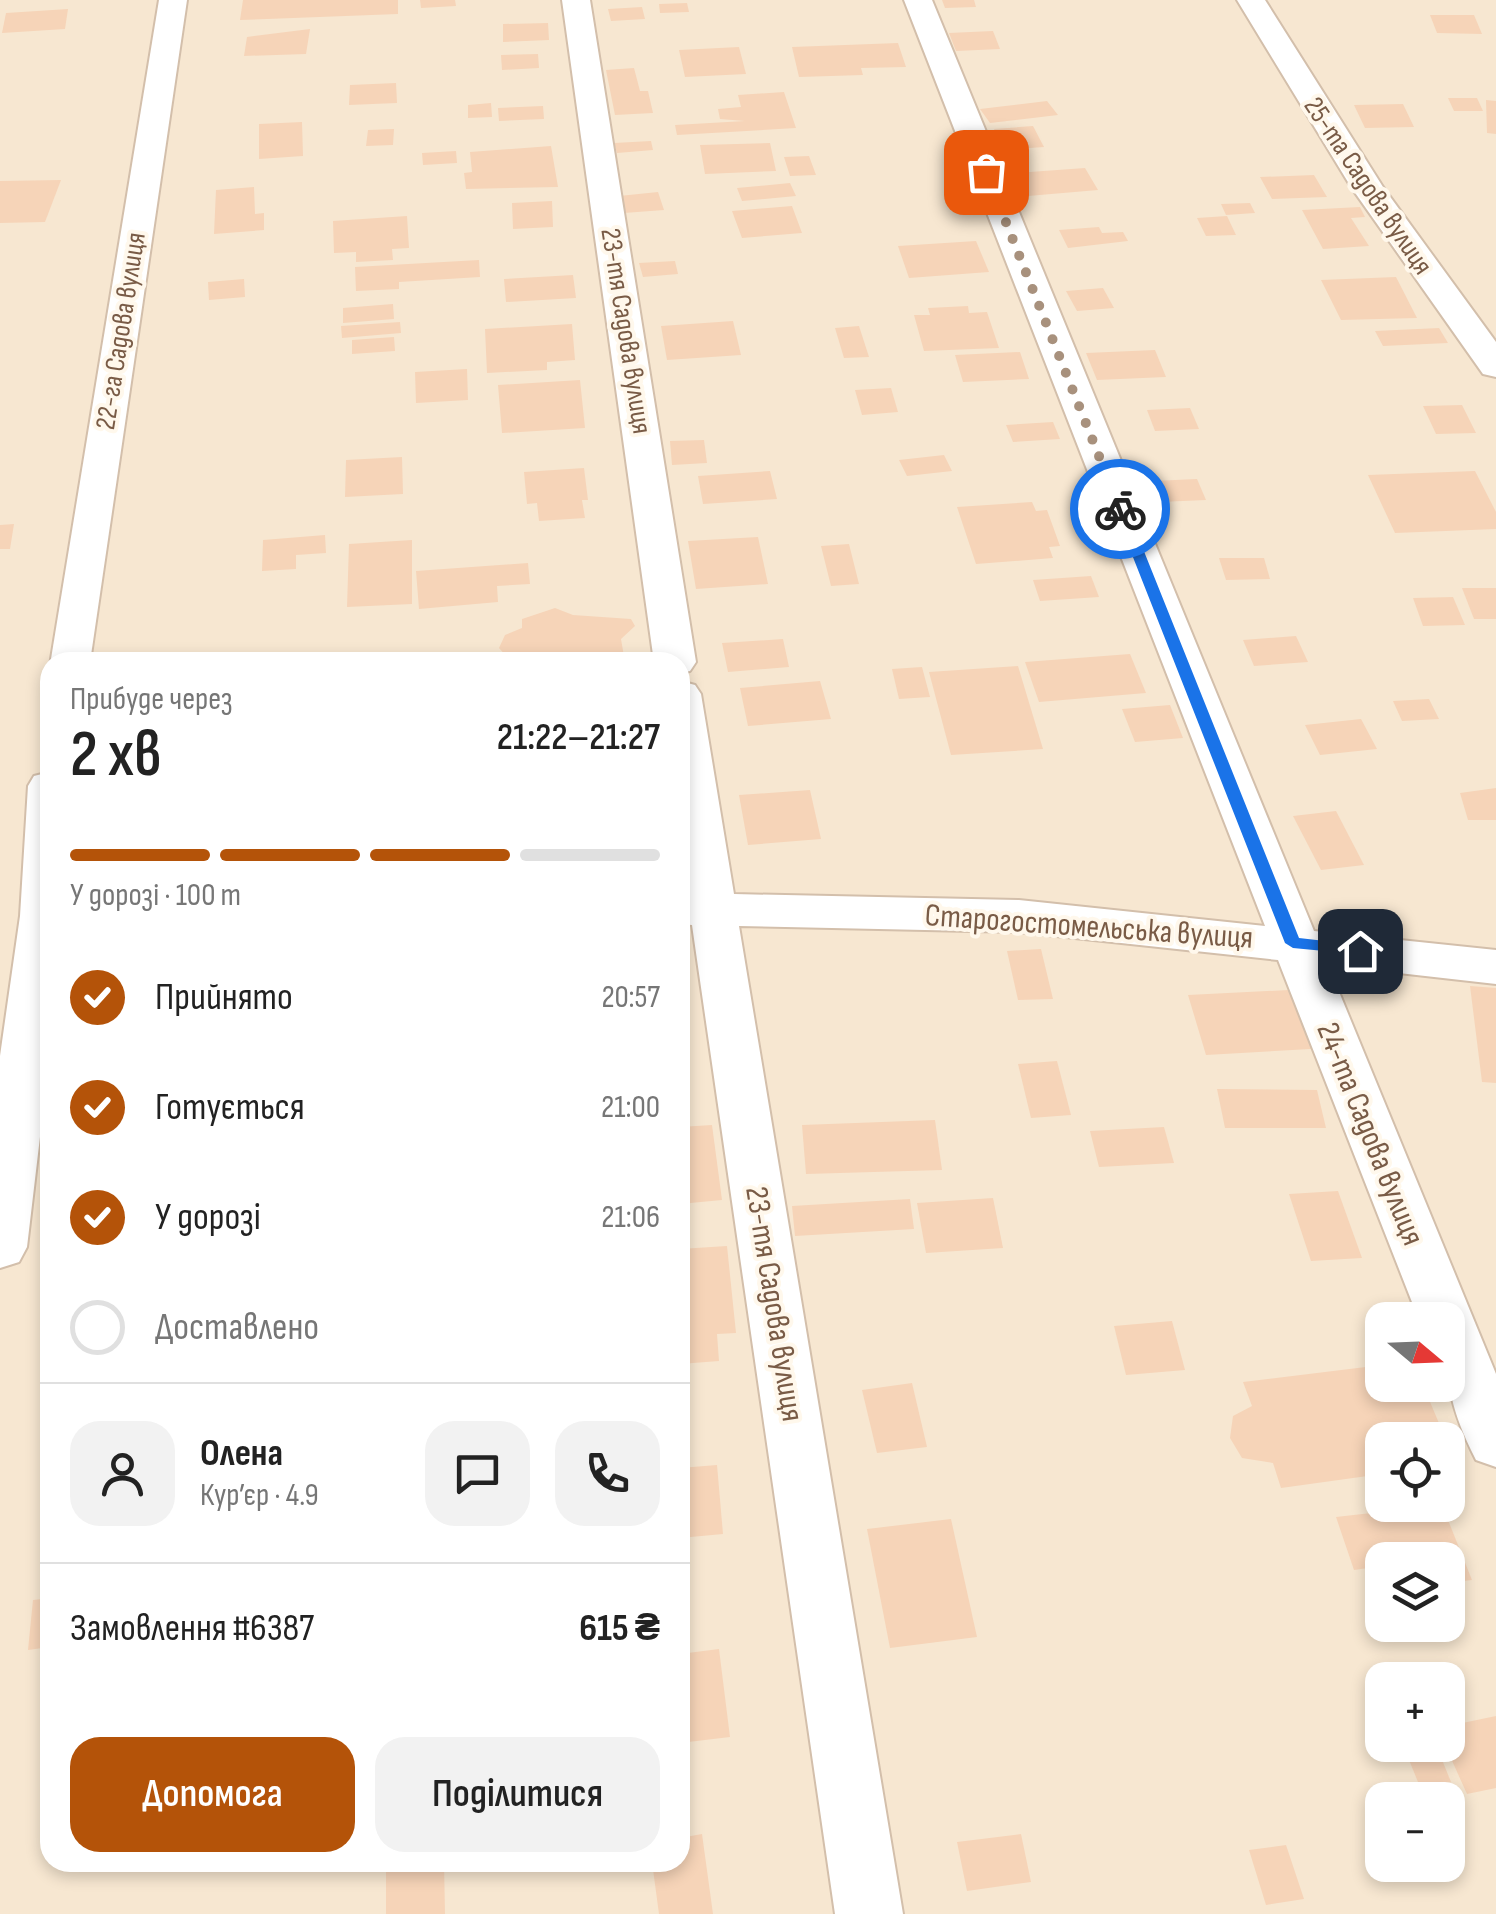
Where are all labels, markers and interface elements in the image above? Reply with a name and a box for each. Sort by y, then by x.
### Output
street label: 25-та Садова вулиця [1297,91,1439,281]
pin [944,130,1029,215]
icon: bag [959,145,1014,200]
street label: 23-тя Садова вулиця [593,226,659,436]
street label: 22-га Садова вулиця [89,230,153,432]
courier [1070,459,1170,559]
icon: bike [1093,482,1148,537]
text: Прибуде через [70,680,233,719]
text: 21:22–21:27 [497,715,660,760]
text: 2 хв [70,717,162,795]
text: У дорозі · 100 m [70,876,241,915]
street label: Старогостомельська вулиця [924,896,1254,958]
pin [1318,909,1403,994]
icon: home [1333,924,1388,979]
icon: check [70,970,125,1025]
text: Прийнято [155,975,293,1020]
text: 20:57 [601,978,660,1017]
street label: 24-та Садова вулиця [1308,1017,1432,1251]
icon: check [70,1080,125,1135]
text: Готується [155,1085,305,1130]
text: 21:00 [601,1088,660,1127]
street label: 23-тя Садова вулиця [736,1184,812,1424]
icon: check [70,1190,125,1245]
text: У дорозі [155,1195,261,1240]
text: 21:06 [601,1198,660,1237]
north arrow [1365,1302,1465,1402]
map controls [1365,1302,1465,1882]
text: Доставлено [155,1305,319,1350]
button: person [70,1421,175,1526]
button: chat [425,1421,530,1526]
button: phone [555,1421,660,1526]
button: locate [1365,1422,1465,1522]
text: Олена [200,1431,283,1476]
text: Кур’єр · 4.9 [200,1476,319,1515]
button: layers [1365,1542,1465,1642]
text: Замовлення #6387 [70,1606,314,1651]
text: 615 ₴ [579,1606,660,1651]
button: + [1365,1662,1465,1762]
button: Допомога [70,1737,355,1852]
button: Поділитися [375,1737,660,1852]
button: − [1365,1782,1465,1882]

